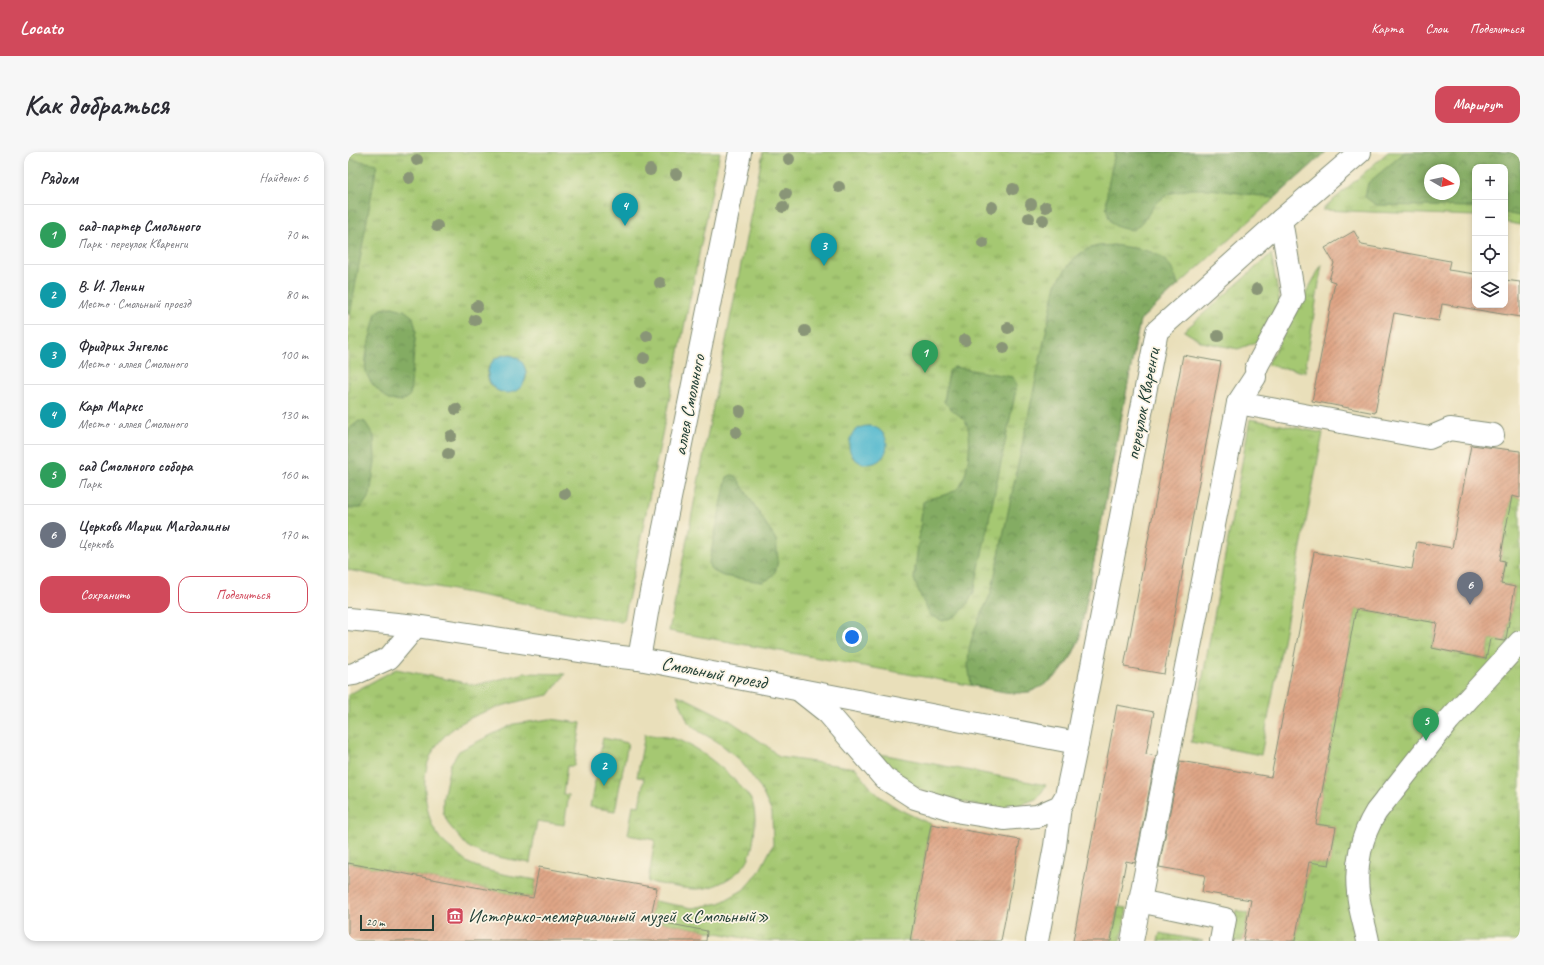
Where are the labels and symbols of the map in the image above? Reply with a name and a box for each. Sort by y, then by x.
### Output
north arrow [1424,164,1460,200]
pin: 4 [612,193,638,226]
pin: 3 [811,233,837,266]
pin: 1 [912,340,938,373]
street label: переулок Кваренги [1120,345,1166,462]
street label: аллея Смольного [667,351,711,458]
pin: 6 [1457,572,1483,605]
your location [842,627,862,647]
street label: Смольный проезд [659,651,771,695]
pin: 5 [1413,708,1439,741]
pin: 2 [591,753,617,786]
place label: Историко-мемориальный музей «Смольный» [468,904,769,928]
museum icon: Историко-мемориальный музей «Смольный» [445,906,465,926]
scale bar [360,913,434,932]

